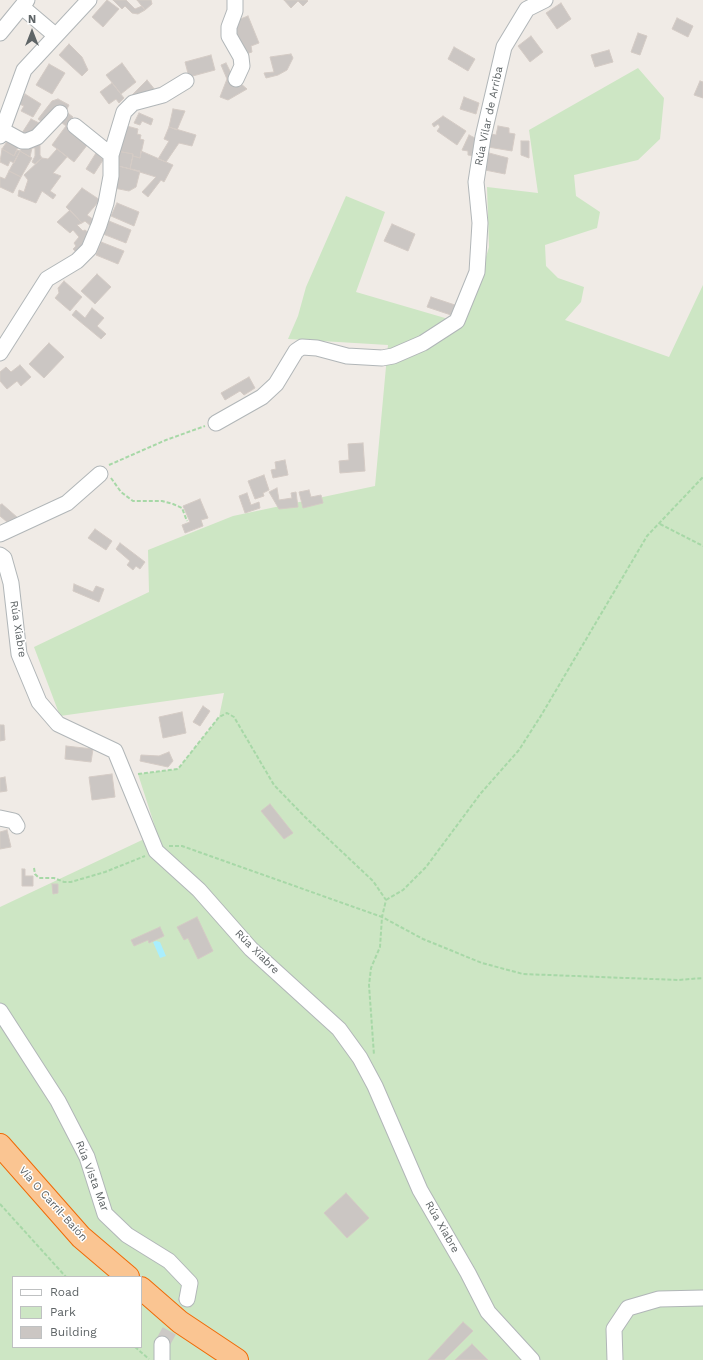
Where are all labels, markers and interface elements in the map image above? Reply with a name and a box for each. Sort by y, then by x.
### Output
north arrow [12,12,52,52]
text: N [28,13,36,26]
street label: Rúa Vilar de Arriba [472,65,506,167]
street label: Rúa Xiabre [7,600,29,658]
street label: Rúa Xiabre [232,927,282,977]
street label: Rúa Vista Mar [73,1139,111,1213]
street label: Vía O Carril-Baión [16,1164,90,1244]
street label: Rúa Xiabre [422,1199,462,1255]
legend [12,1276,142,1348]
text: Road [50,1285,79,1299]
text: Park [50,1305,76,1319]
text: Building [50,1325,97,1339]

